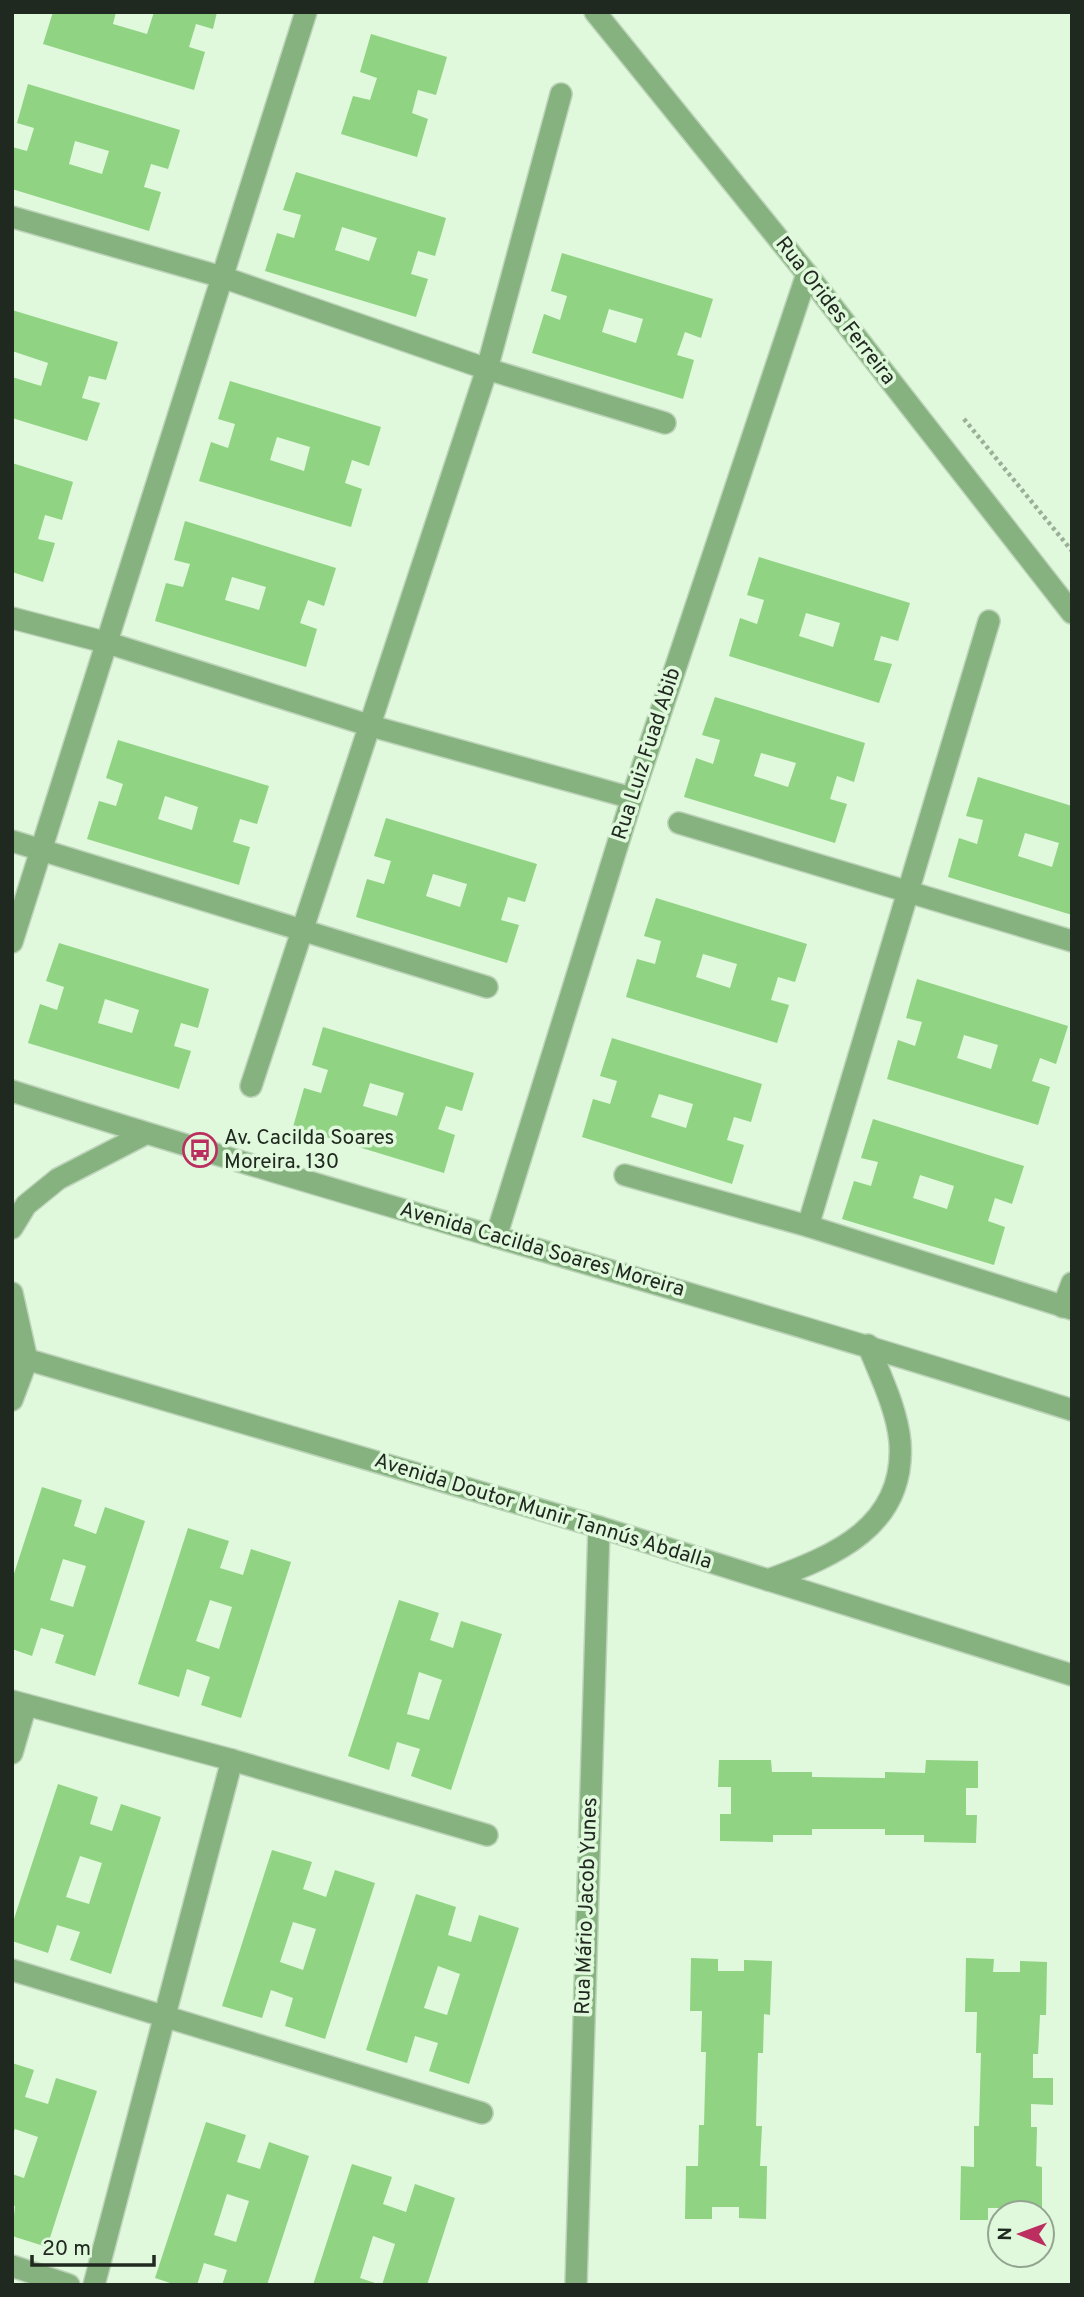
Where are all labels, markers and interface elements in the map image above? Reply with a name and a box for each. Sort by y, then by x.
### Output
street label: Rua Orides Ferreira [769,231,901,391]
street label: Rua Luiz Fuad Abib [606,664,688,844]
place label: Av. Cacilda Soares Moreira. 130 [224,1125,394,1176]
bus stop icon: Av. Cacilda Soares Moreira. 130 [181,1131,219,1169]
street label: Avenida Cacilda Soares Moreira [396,1196,688,1304]
street label: Avenida Doutor Munir Tannús Abdalla [371,1448,715,1576]
street label: Rua Mário Jacob Yunes [570,1797,604,2015]
north arrow [986,2199,1056,2269]
scale bar [32,2224,154,2268]
text: N [994,2227,1018,2241]
text: 20 m [42,2236,91,2263]

